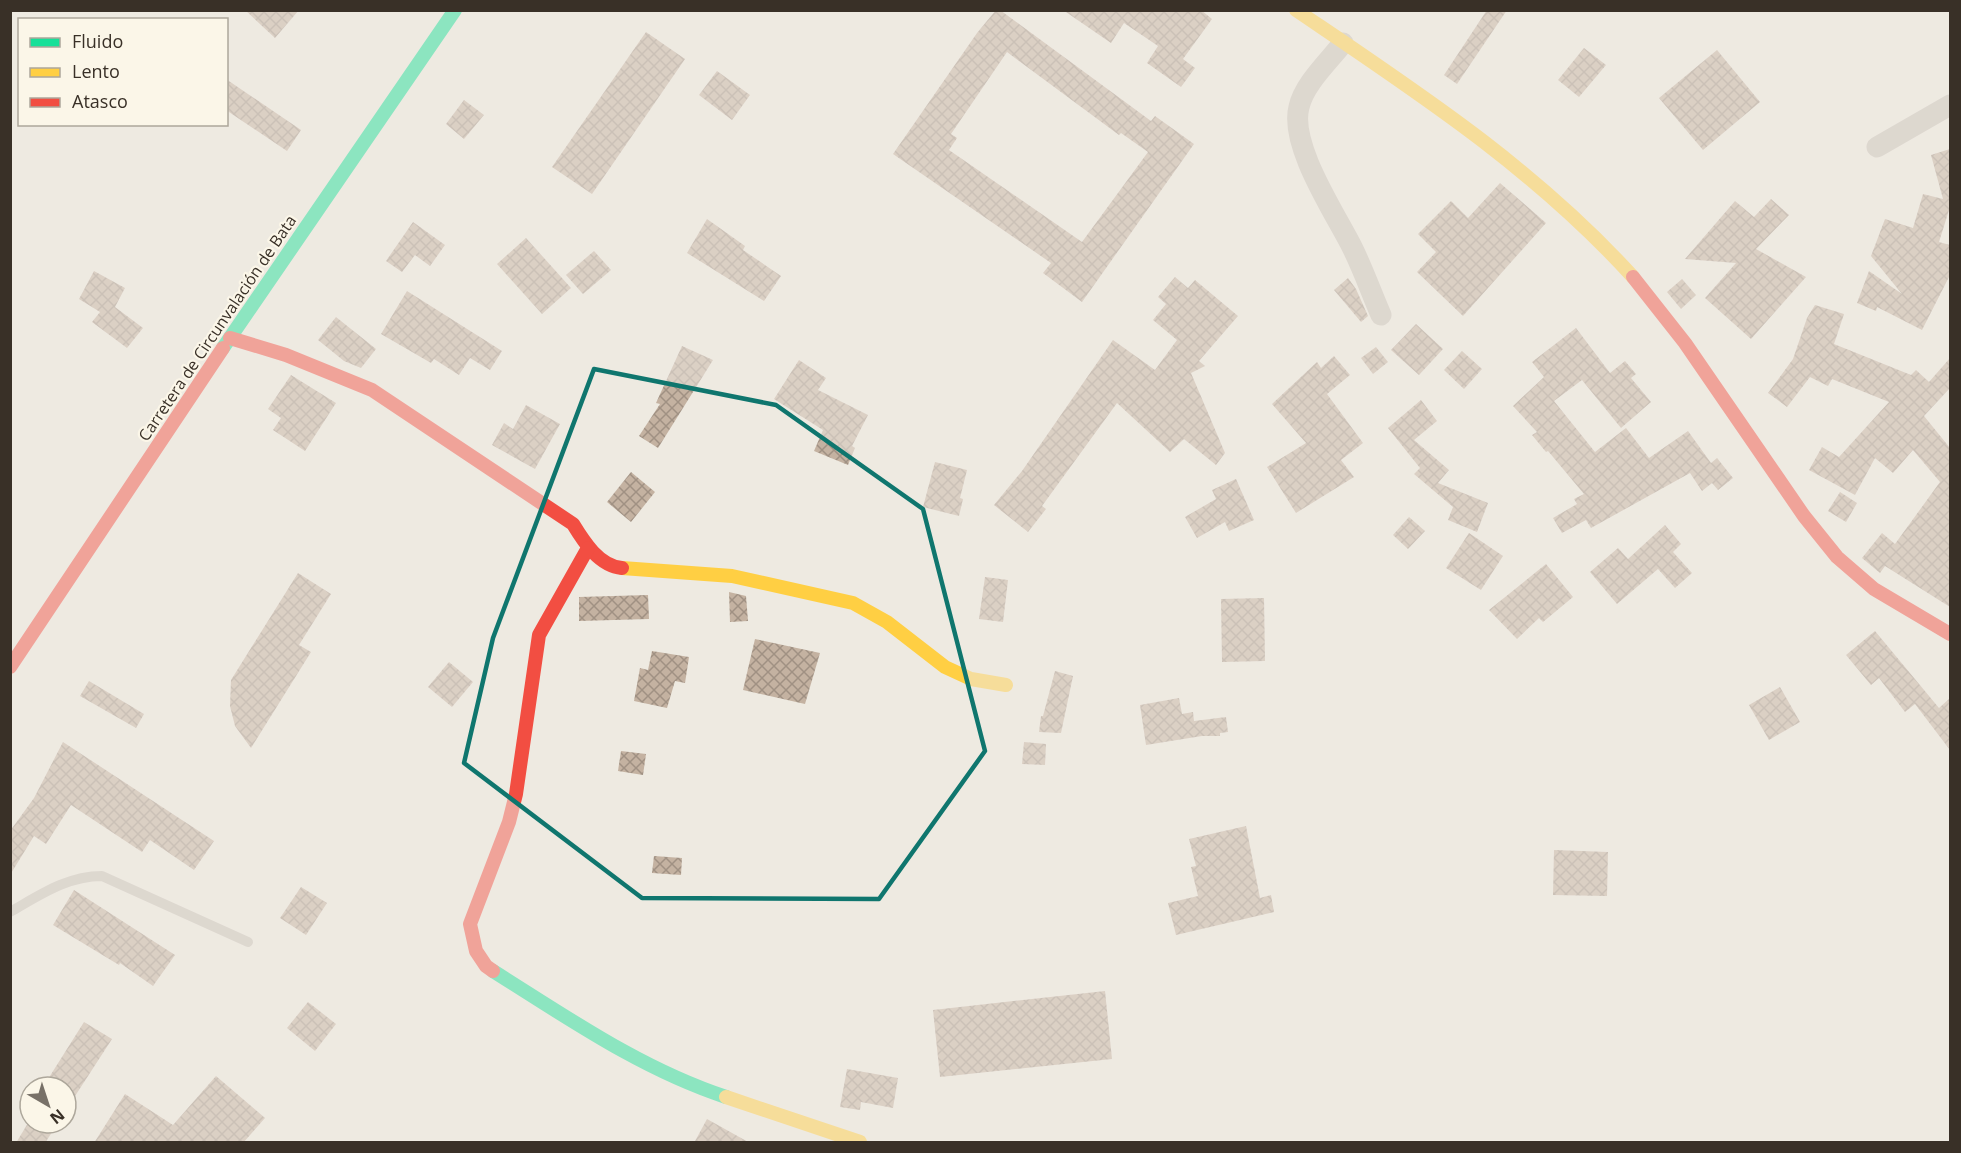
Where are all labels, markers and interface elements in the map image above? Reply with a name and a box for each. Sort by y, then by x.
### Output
legend [18,18,228,126]
text: Fluido [72,29,123,53]
text: Lento [72,59,120,83]
text: Atasco [72,89,128,113]
street label: Carretera de Circunvalación de Bata [133,211,301,445]
north arrow [18,1075,78,1135]
text: N [45,1104,69,1129]

